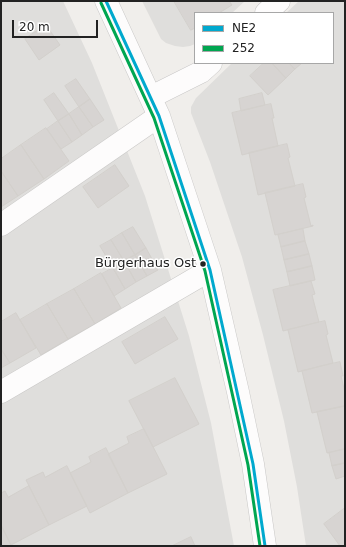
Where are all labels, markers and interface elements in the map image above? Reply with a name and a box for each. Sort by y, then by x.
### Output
scale bar [14,12,100,38]
legend [194,12,334,64]
text: 20 m [19,20,50,34]
text: NE2 [232,21,256,35]
text: 252 [232,41,255,55]
place label: Bürgerhaus Ost [95,256,196,272]
marker: Bürgerhaus Ost [198,259,208,269]

